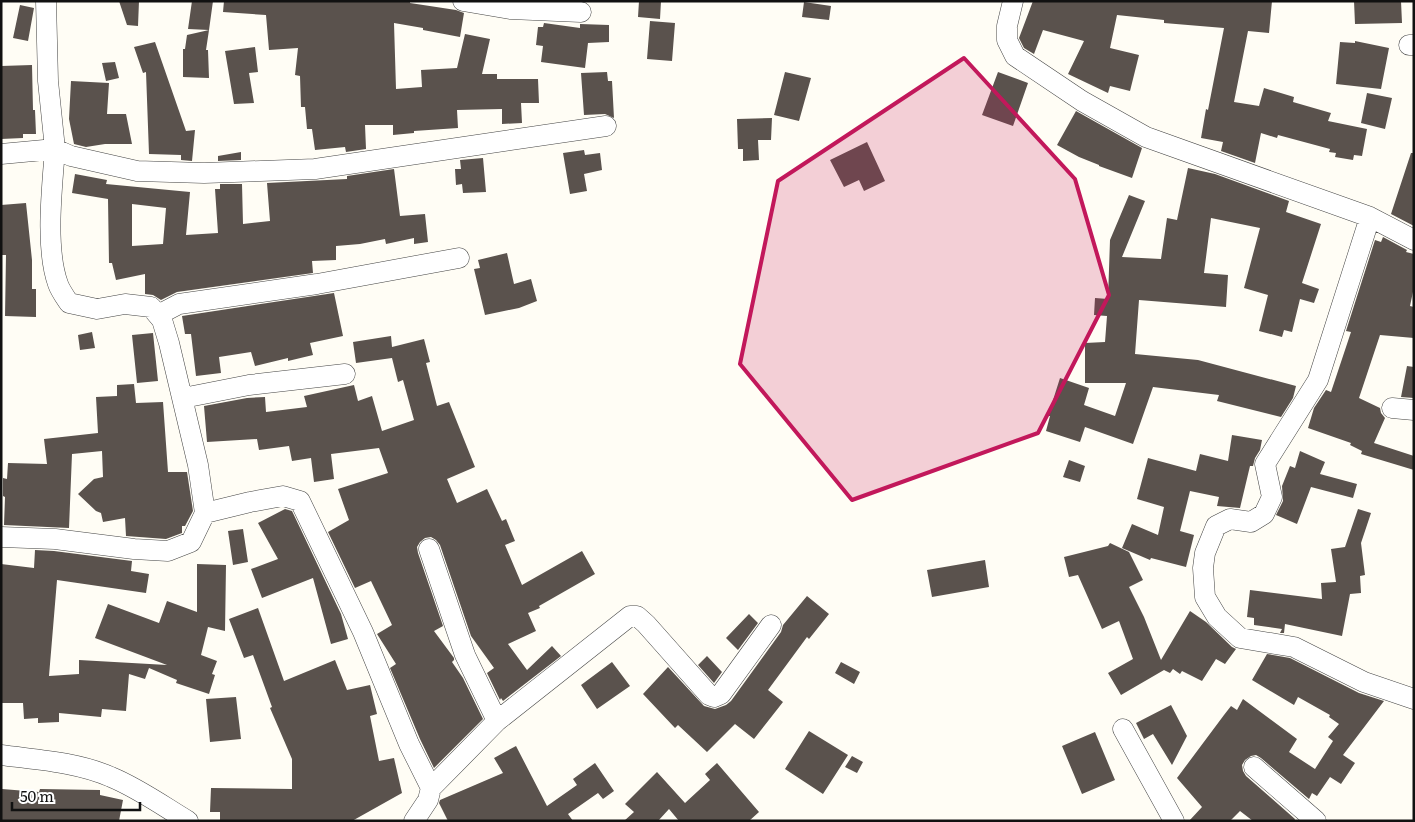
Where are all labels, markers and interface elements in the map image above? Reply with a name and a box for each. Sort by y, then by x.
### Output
scale bar [12,780,140,812]
text: 50 m [20,784,54,807]

